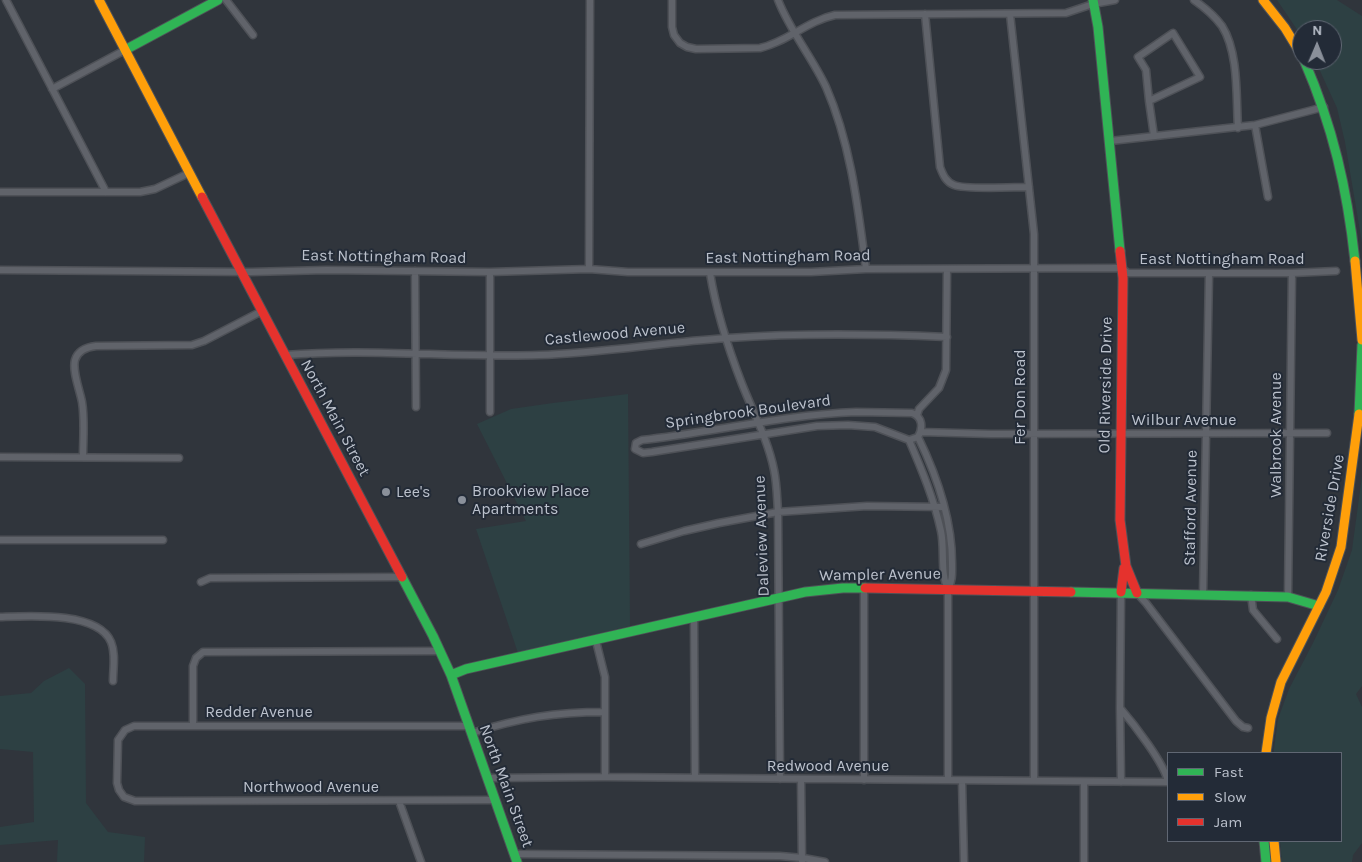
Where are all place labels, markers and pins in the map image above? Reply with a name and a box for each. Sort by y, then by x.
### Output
place label: Brookview Place Apartments [472,481,589,519]
place label: Lee's [396,482,430,502]
marker: Lee's [380,486,392,498]
marker: Brookview Place Apartments [456,494,468,506]

